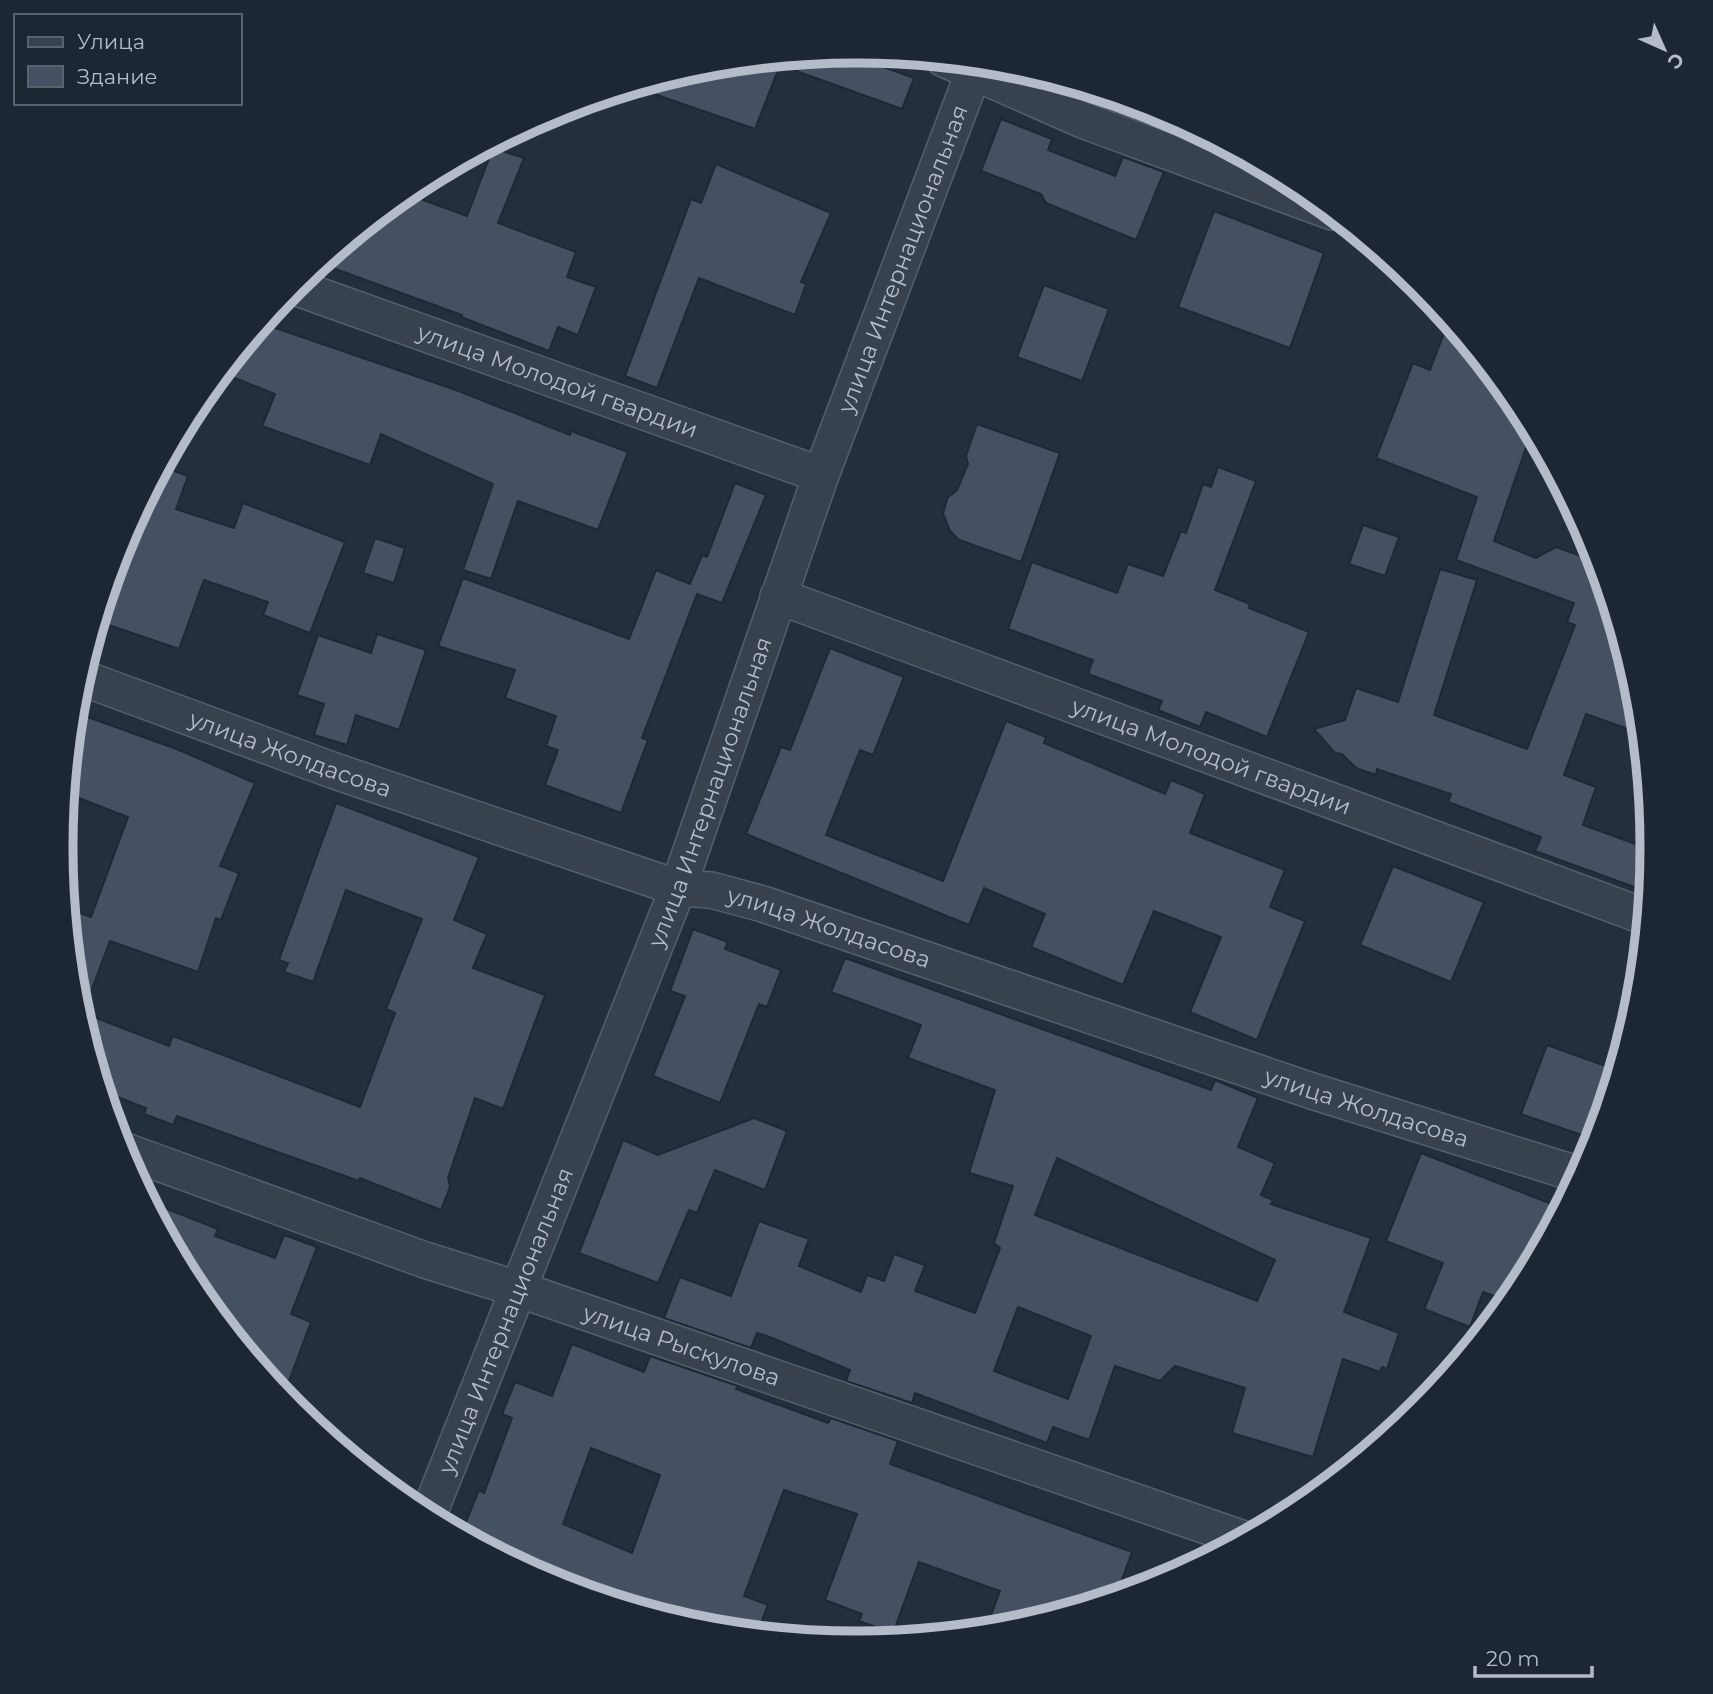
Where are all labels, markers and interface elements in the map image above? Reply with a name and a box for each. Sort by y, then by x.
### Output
legend [14,14,242,105]
north arrow [1629,14,1699,84]
text: Улица [77,29,145,54]
text: С [1663,48,1689,74]
text: Здание [77,64,158,89]
street label: улица Интернациональная [831,101,974,418]
street label: улица Молодой гвардии [413,318,702,444]
street label: улица Интернациональная [641,633,778,952]
street label: улица Молодой гвардии [1067,691,1355,821]
street label: улица Жолдасова [185,704,395,803]
street label: улица Жолдасова [723,881,934,974]
street label: улица Жолдасова [1260,1061,1472,1153]
street label: улица Интернациональная [432,1164,579,1479]
street label: улица Рыскулова [578,1298,784,1392]
scale bar [1475,1634,1592,1678]
text: 20 m [1486,1646,1540,1671]

